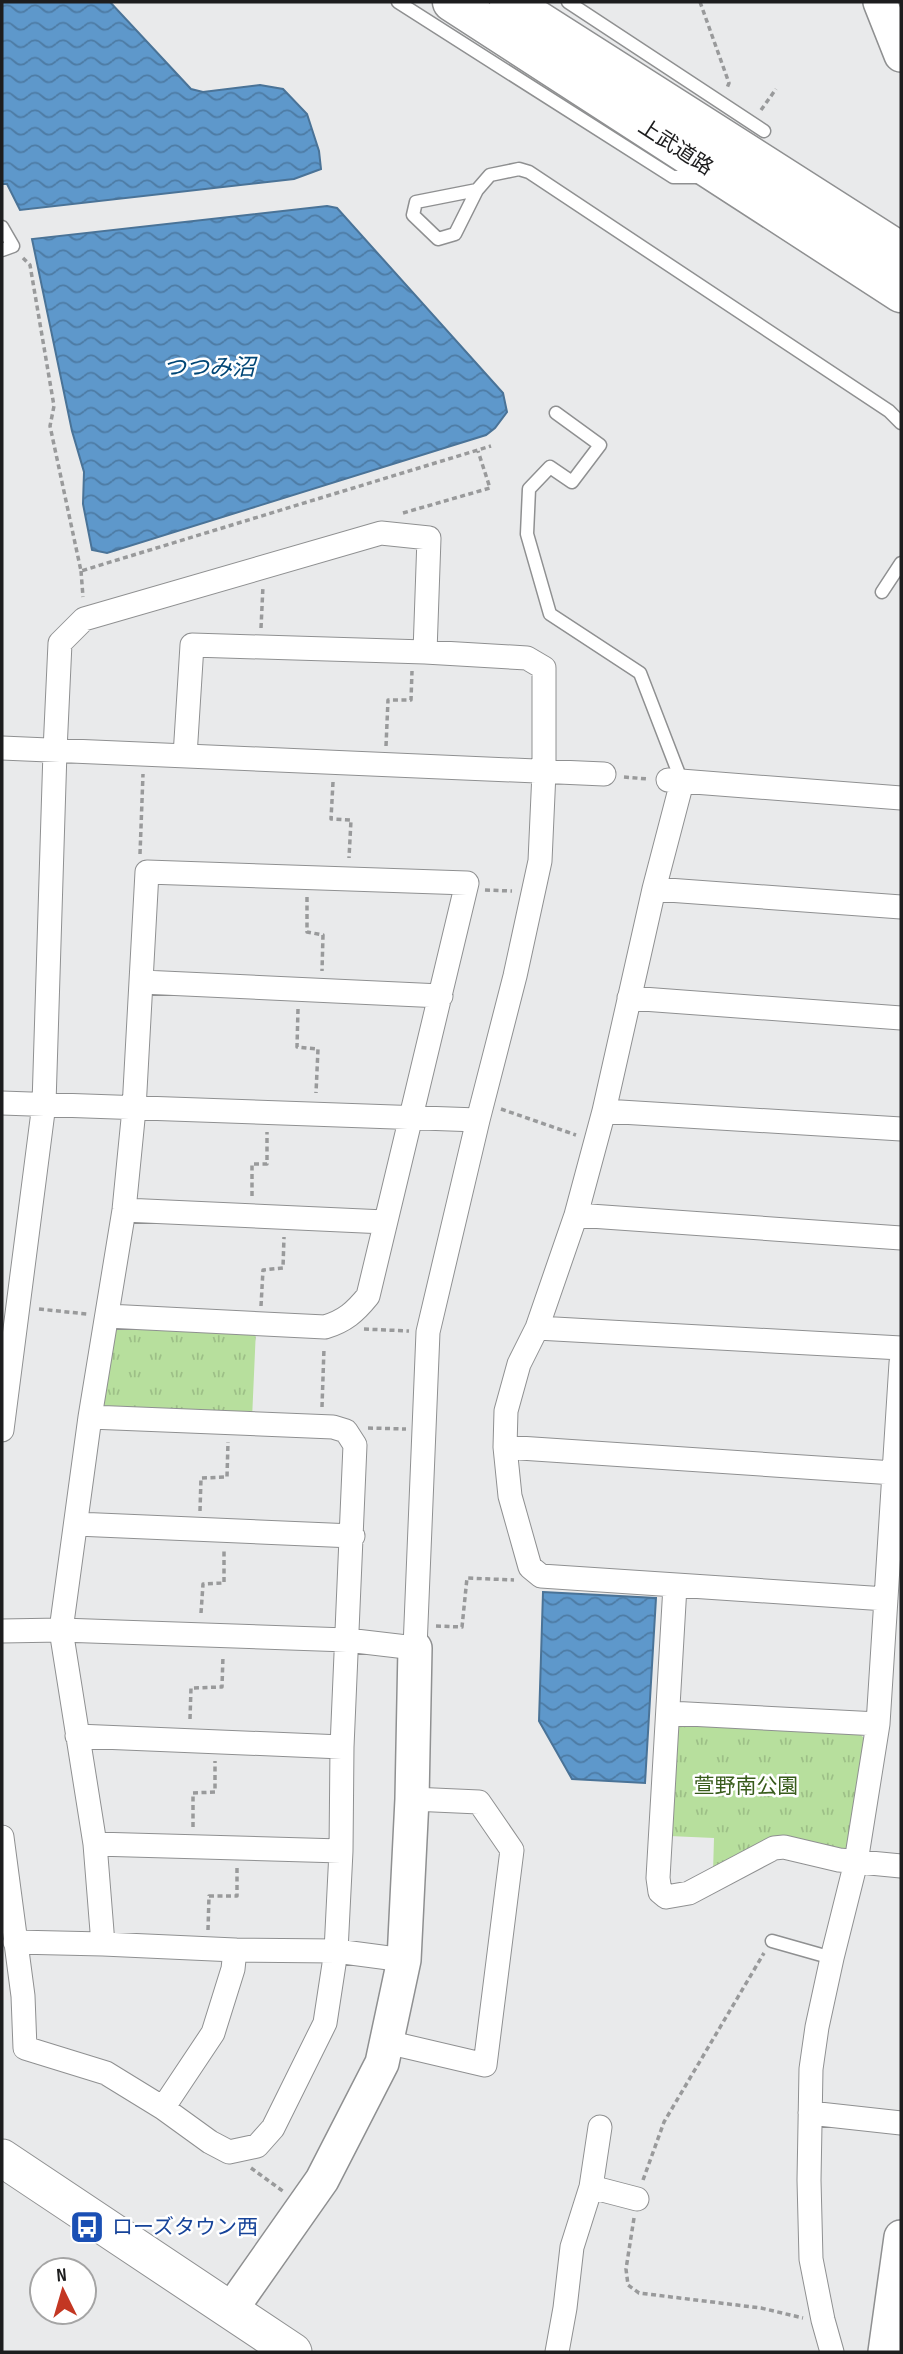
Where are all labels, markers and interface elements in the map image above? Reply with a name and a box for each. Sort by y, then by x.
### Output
street label: 上武道路 [634,114,718,181]
water label: つつみ沼 [163,354,258,382]
park label: 萱野南公園 [694,1774,799,1799]
bus stop icon: ローズタウン西 [68,2208,106,2246]
place label: ローズタウン西 [112,2215,258,2240]
north arrow [28,2256,98,2326]
text: N [56,2264,68,2287]

